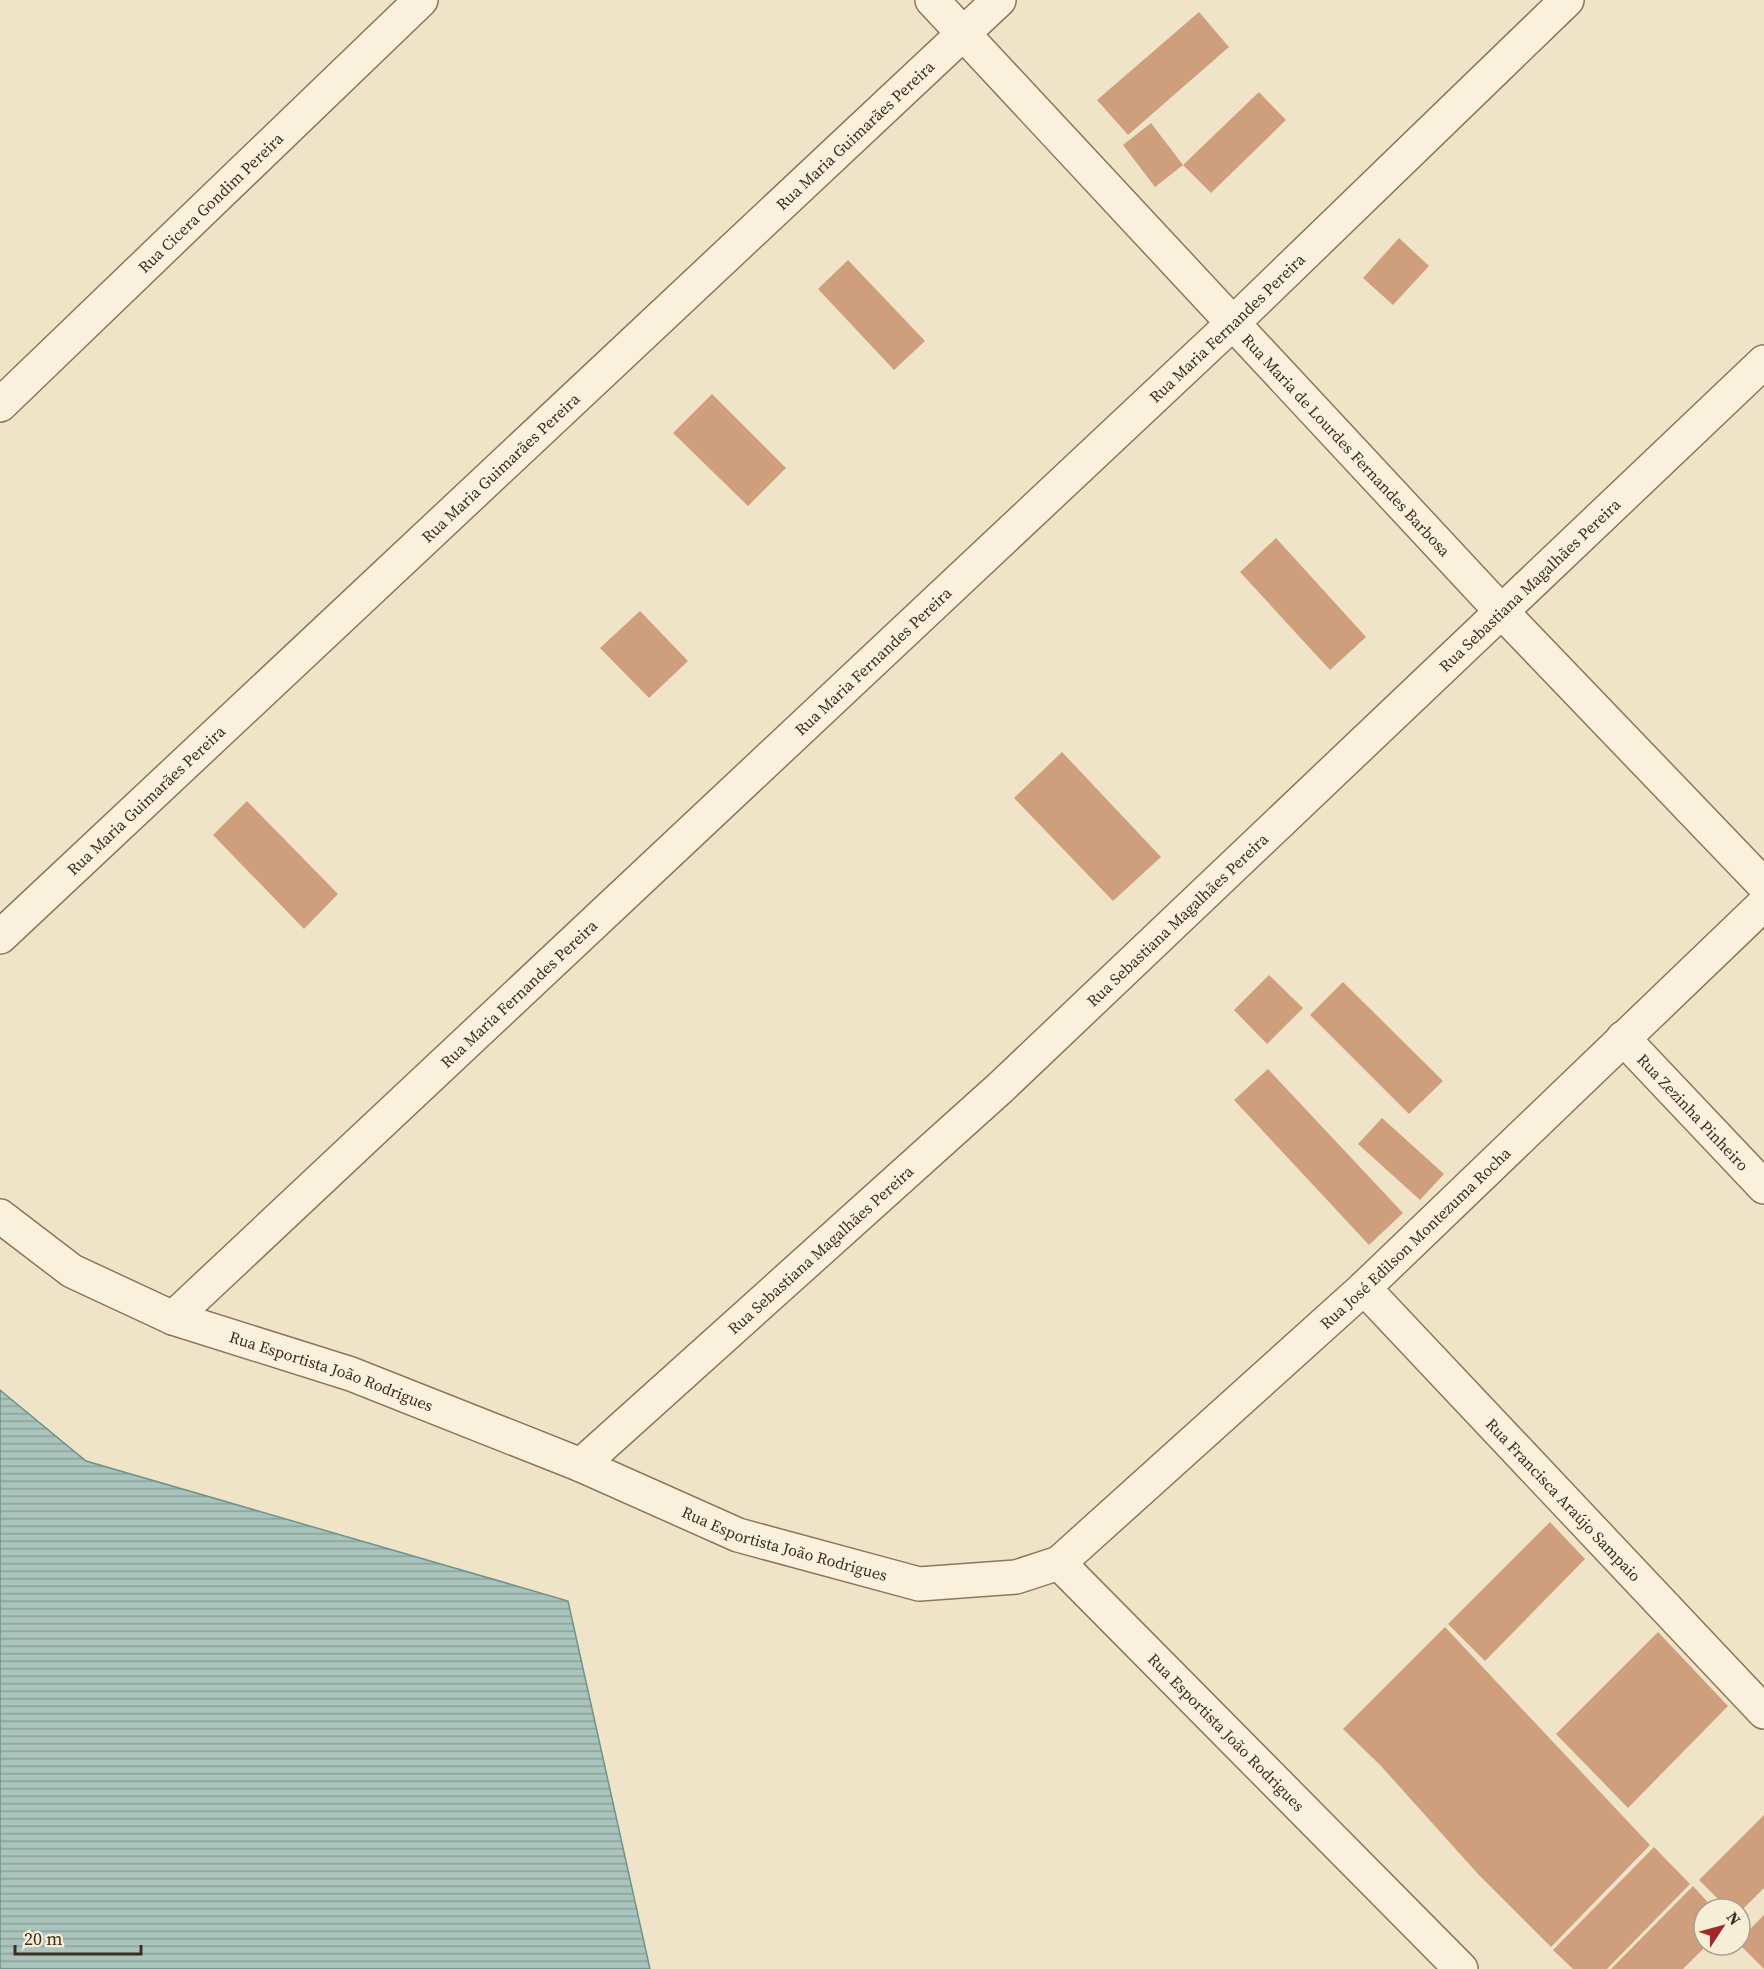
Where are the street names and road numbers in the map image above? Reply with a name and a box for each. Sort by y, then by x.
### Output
street label: Rua Maria Guimarães Pereira [771,55,940,215]
street label: Rua Cicera Gondim Pereira [133,127,289,278]
street label: Rua Maria Fernandes Pereira [1144,248,1310,407]
street label: Rua Maria de Lourdes Fernandes Barbosa [1237,329,1456,562]
street label: Rua Maria Guimarães Pereira [416,387,585,548]
street label: Rua Sebastiana Magalhães Pereira [1434,493,1626,677]
street label: Rua Maria Fernandes Pereira [790,581,957,740]
street label: Rua Maria Guimarães Pereira [62,720,231,880]
street label: Rua Sebastiana Magalhães Pereira [1082,827,1273,1011]
street label: Rua Maria Fernandes Pereira [435,914,602,1073]
street label: Rua Zezinha Pinheiro [1632,1049,1754,1176]
street label: Rua José Edilson Montezuma Rocha [1315,1141,1516,1334]
street label: Rua Sebastiana Magalhães Pereira [723,1160,919,1339]
street label: Rua Esportista João Rodrigues [227,1325,437,1417]
street label: Rua Francisca Araújo Sampaio [1481,1413,1646,1586]
street label: Rua Esportista João Rodrigues [679,1500,890,1586]
street label: Rua Esportista João Rodrigues [1143,1648,1310,1816]

